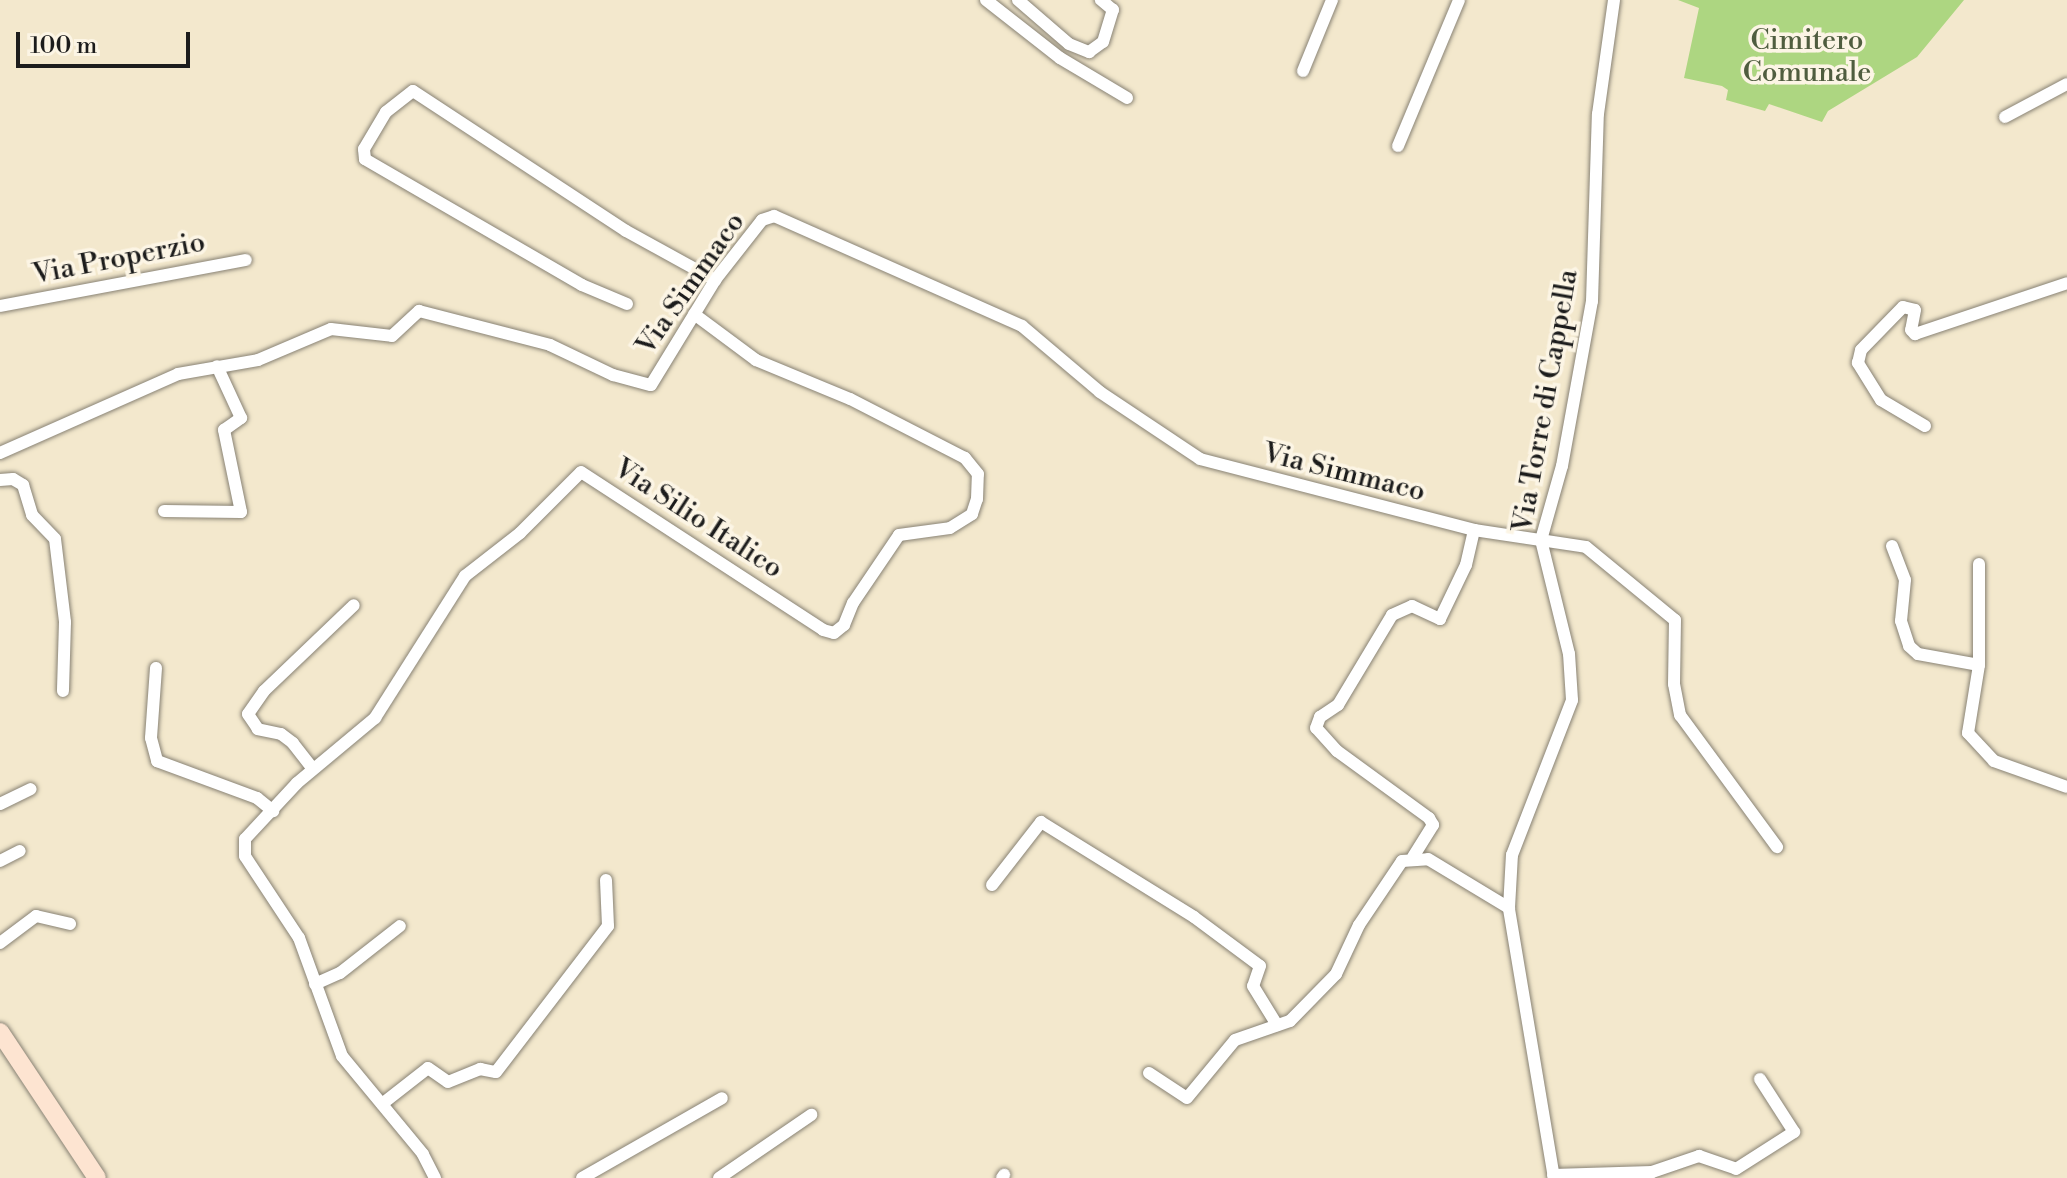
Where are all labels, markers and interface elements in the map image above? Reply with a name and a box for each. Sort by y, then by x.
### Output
scale bar [20,16,194,66]
park label: Cimitero Comunale [1743,24,1871,90]
text: 100 m [30,31,97,61]
street label: Via Simmaco [630,206,752,362]
street label: Via Properzio [30,226,208,292]
street label: Via Torre di Cappella [1506,267,1586,535]
street label: Via Simmaco [1259,437,1429,509]
street label: Via Silio Italico [607,452,789,586]

